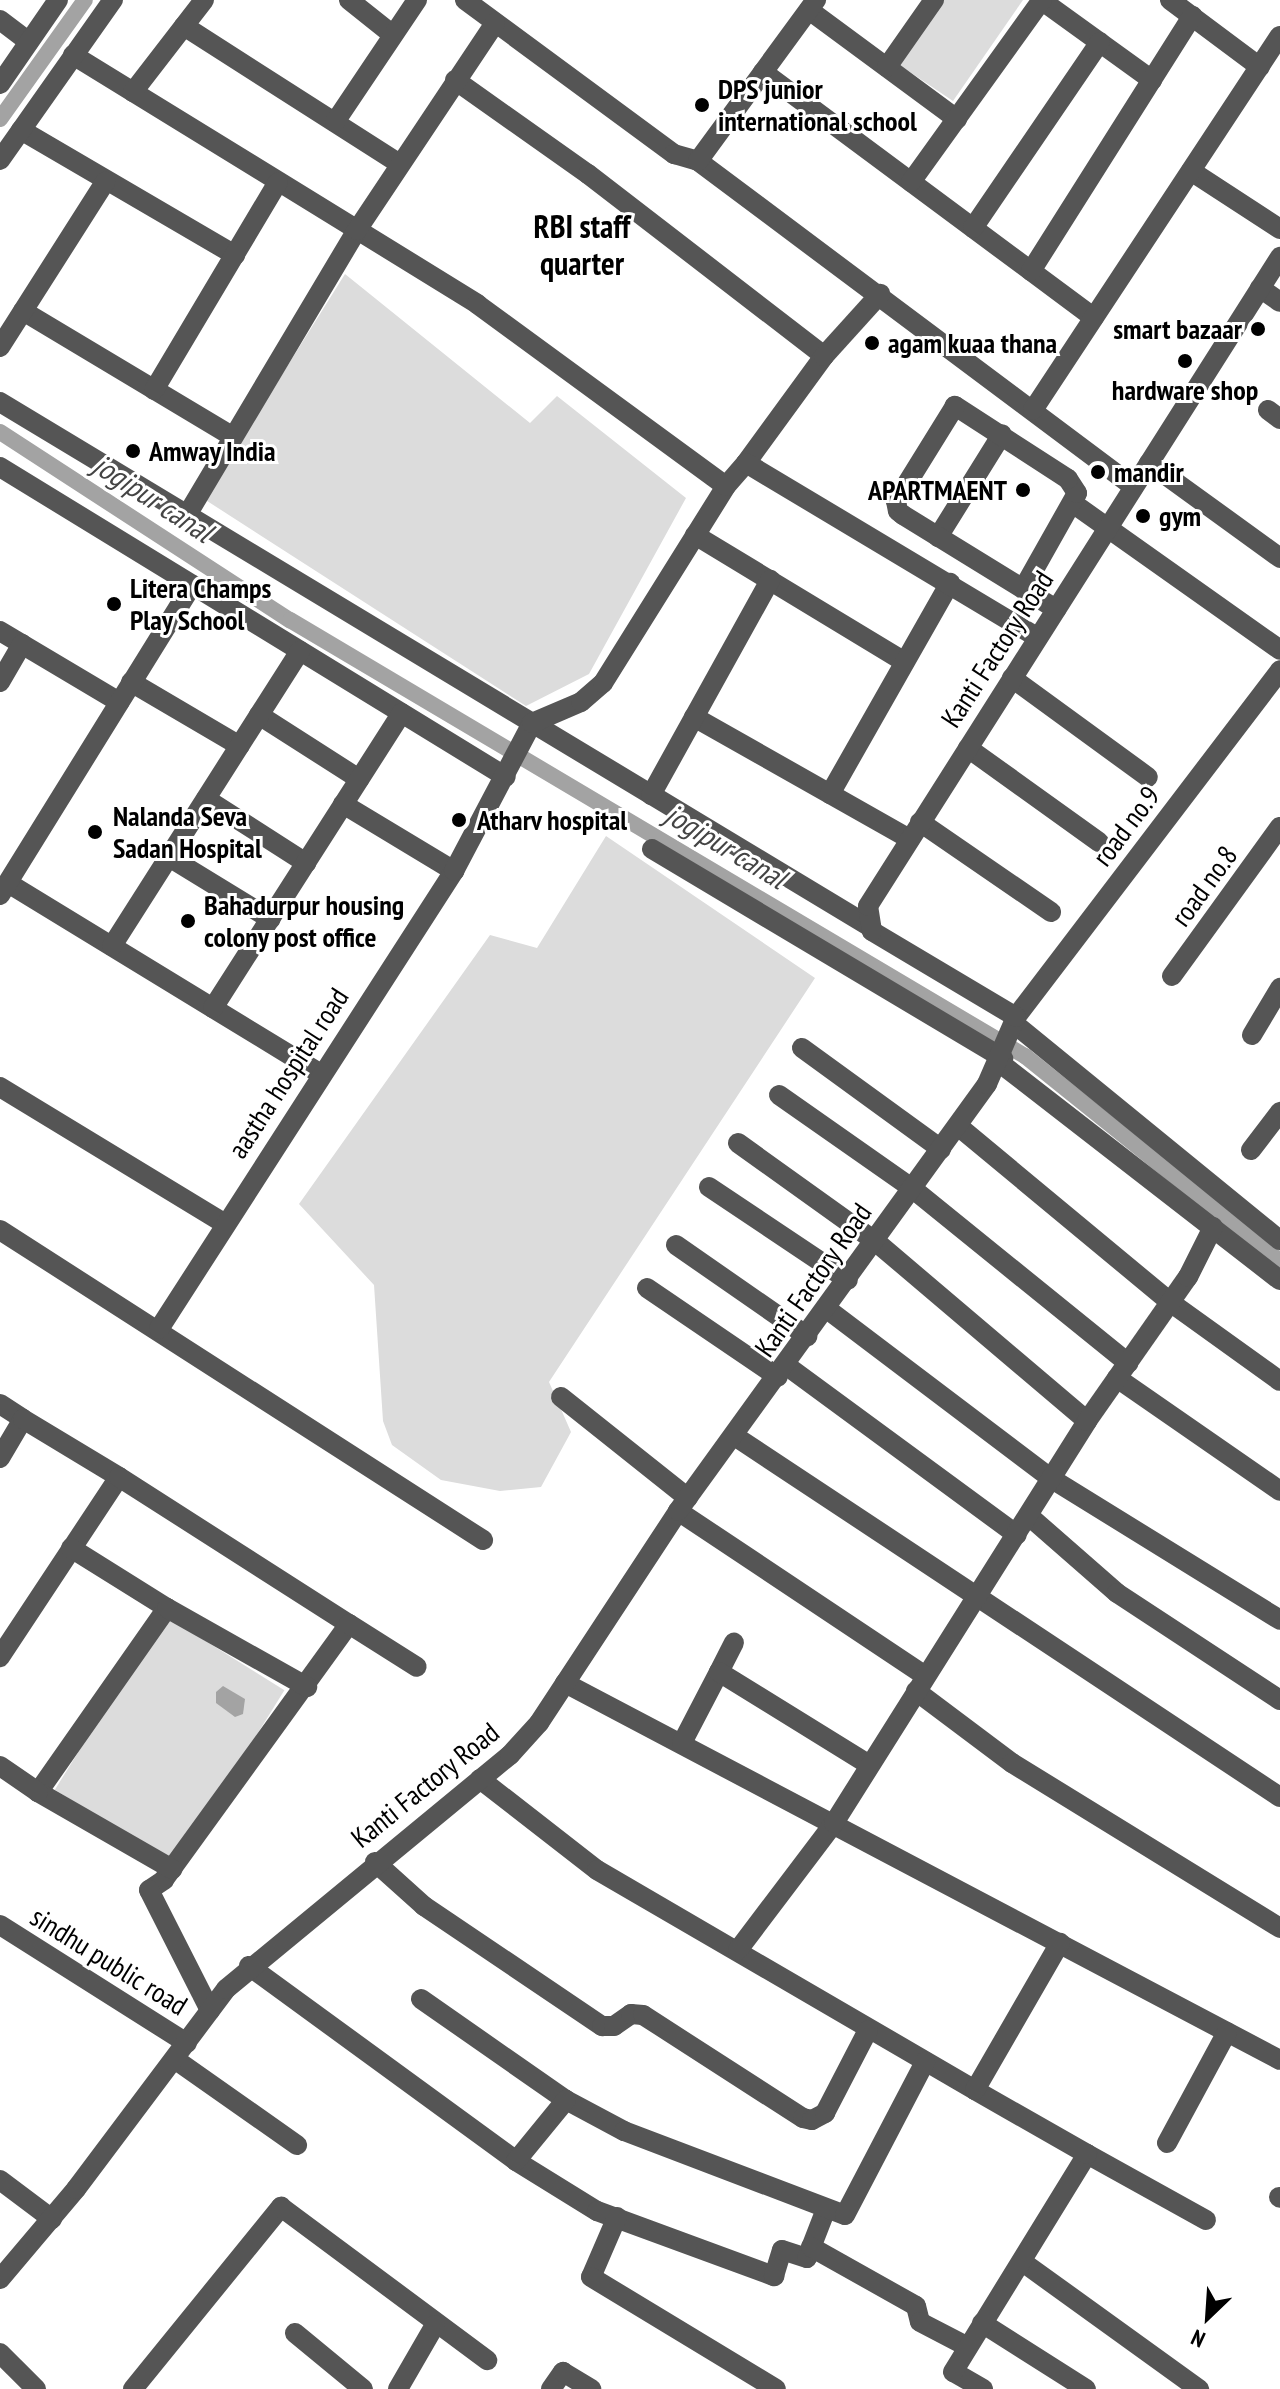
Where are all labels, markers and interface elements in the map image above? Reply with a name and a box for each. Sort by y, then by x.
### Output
place label: DPS junior international school [718,72,917,138]
marker: DPS junior international school [693,96,711,114]
district label: RBI staff quarter [534,208,630,283]
place label: smart bazaar [1113,312,1242,346]
marker: smart bazaar [1249,320,1267,338]
place label: agam kuaa thana [888,326,1057,360]
marker: agam kuaa thana [863,334,881,352]
marker: hardware shop [1176,352,1194,370]
place label: hardware shop [1112,373,1258,407]
place label: Amway India [149,434,276,468]
marker: Amway India [124,442,142,460]
water label: jogipur canal [87,446,219,550]
place label: mandir [1114,455,1184,489]
marker: mandir [1089,463,1107,481]
place label: APARTMAENT [868,473,1007,507]
marker: APARTMAENT [1014,481,1032,499]
place label: gym [1159,499,1201,533]
marker: gym [1134,507,1152,525]
street label: Kanti Factory Road [934,564,1060,734]
place label: Litera Champs Play School [130,571,272,637]
marker: Litera Champs Play School [105,595,123,613]
street label: road no.9 [1085,780,1167,872]
water label: jogipur canal [659,796,793,896]
place label: Nalanda Seva Sadan Hospital [113,799,262,865]
place label: Atharv hospital [477,803,628,837]
marker: Atharv hospital [448,809,470,831]
marker: Nalanda Seva Sadan Hospital [84,821,106,843]
street label: road no.8 [1164,839,1244,933]
place label: Bahadurpur housing colony post office [204,888,404,954]
marker: Bahadurpur housing colony post office [179,912,197,930]
street label: aastha hospital road [221,982,355,1164]
street label: Kanti Factory Road [747,1196,879,1364]
street label: Kanti Factory Road [344,1715,506,1855]
street label: sindhu public road [24,1899,194,2023]
north arrow [1168,2277,1248,2357]
text: N [1187,2324,1209,2354]

